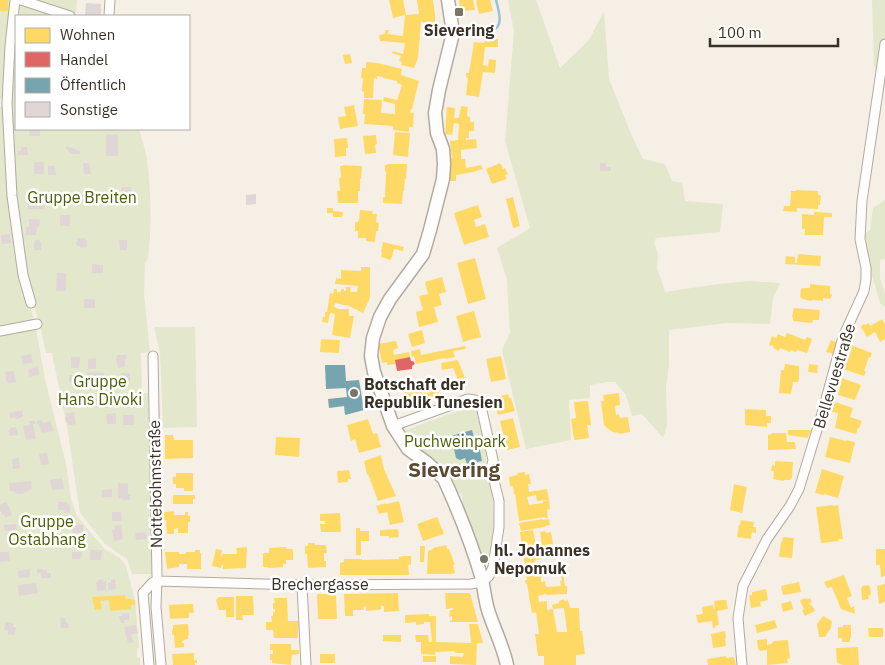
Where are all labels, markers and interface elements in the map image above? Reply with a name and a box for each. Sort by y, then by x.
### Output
marker: Sievering [453,6,465,18]
legend [15,15,190,130]
scale bar [710,15,838,47]
place label: Sievering [424,20,494,40]
text: 100 m [718,23,762,42]
text: Wohnen [60,25,115,44]
text: Handel [60,50,108,69]
text: Öffentlich [60,75,126,94]
text: Sonstige [60,100,118,119]
park label: Gruppe Breiten [27,187,137,207]
street label: Bellevuestraße [809,321,860,431]
park label: Gruppe Hans Divoki [58,371,142,409]
place label: Botschaft der Republik Tunesien [364,374,503,412]
marker: Botschaft der Republik Tunesien [348,387,360,399]
street label: Nottebohmstraße [144,420,166,548]
park label: Puchweinpark [404,431,507,451]
district label: Sievering [408,455,501,483]
park label: Gruppe Ostabhang [8,511,86,549]
place label: hl. Johannes Nepomuk [494,540,590,578]
marker: hl. Johannes Nepomuk [478,553,490,565]
street label: Brechergasse [271,574,369,594]

